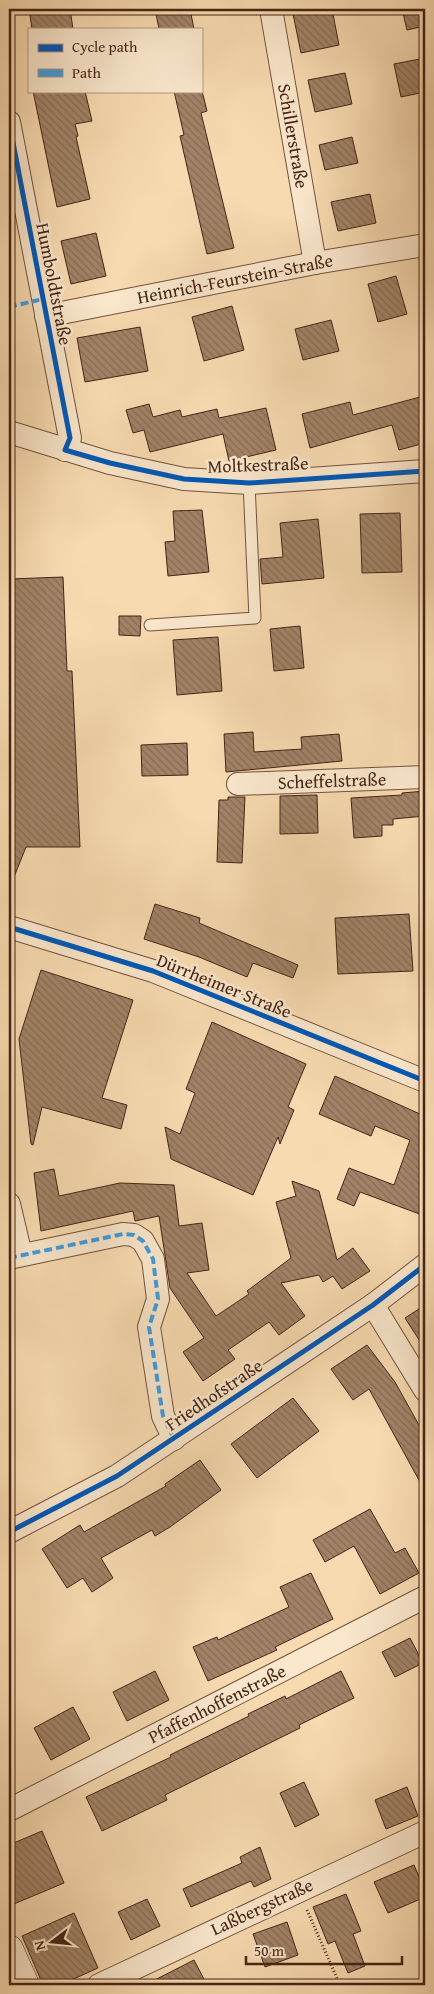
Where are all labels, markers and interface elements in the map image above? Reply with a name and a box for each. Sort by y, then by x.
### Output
legend [28,28,202,92]
text: Cycle path [72,36,138,57]
text: Path [72,62,101,83]
street label: Schillerstraße [271,81,316,190]
street label: Humboldtstraße [29,220,80,347]
street label: Heinrich-Feurstein-Straße [135,246,335,311]
street label: Moltkestraße [207,449,309,480]
street label: Scheffelstraße [277,765,387,796]
street label: Dürrheimer Straße [153,946,296,1025]
street label: Friedhofstraße [159,1352,268,1437]
street label: Pfaffenhoffenstraße [143,1657,290,1750]
street label: Laßbergstraße [206,1871,317,1942]
north arrow [28,1916,78,1966]
scale bar [246,1934,403,1966]
text: N [28,1938,50,1953]
text: 50 m [254,1940,285,1961]

